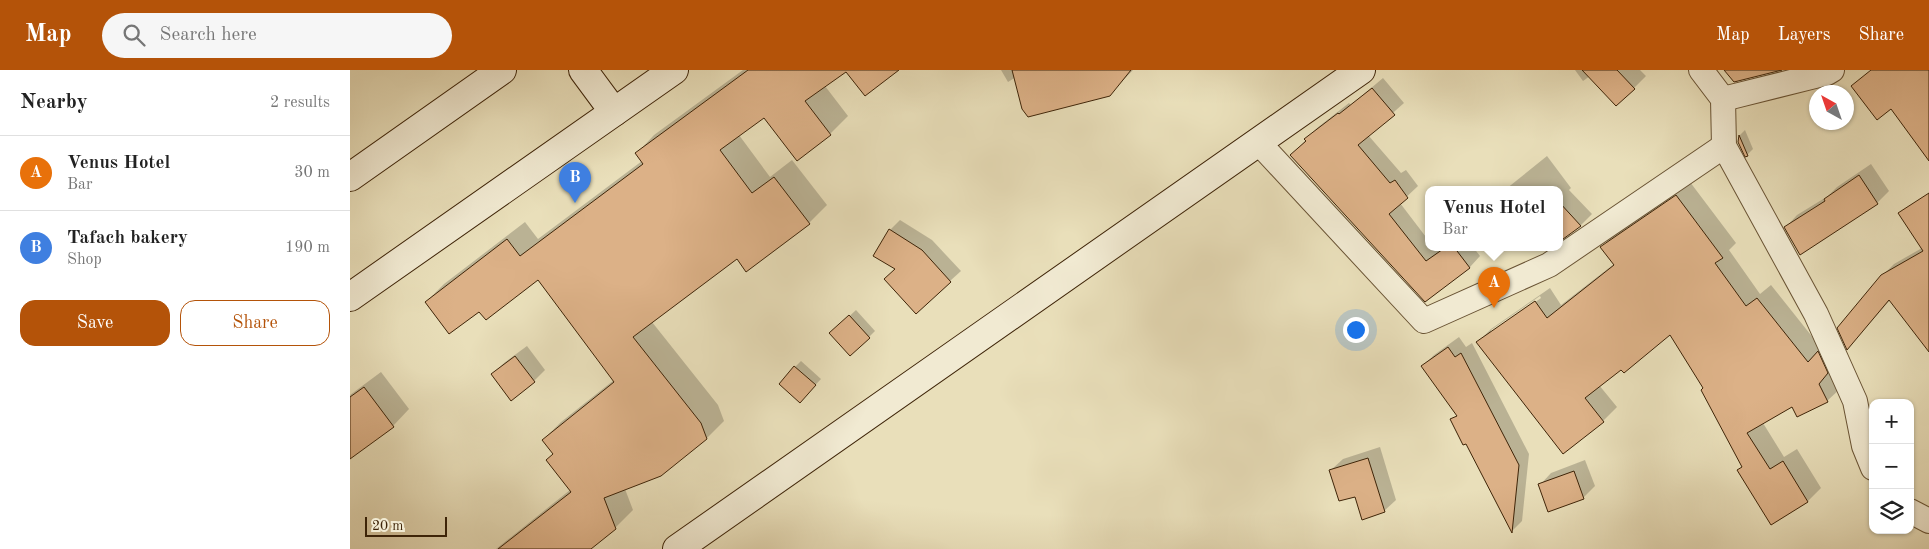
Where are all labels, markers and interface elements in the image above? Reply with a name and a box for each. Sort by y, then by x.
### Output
search box [102,13,452,58]
icon: search [120,21,148,49]
text: Map [25,23,72,47]
text: Search here [160,26,257,45]
text: Map [1716,26,1750,44]
text: Layers [1778,26,1830,44]
text: Share [1858,26,1904,44]
north arrow [1809,85,1854,130]
text: Nearby [20,92,88,113]
text: 2 results [270,95,330,111]
text: Venus Hotel [67,154,170,173]
pin: B [559,162,591,203]
text: A [30,165,42,181]
text: 30 m [294,165,330,181]
text: Bar [67,177,93,193]
popup [1425,186,1563,251]
text: Venus Hotel [1442,199,1546,218]
text: Bar [1442,222,1468,238]
text: Tafach bakery [67,229,188,248]
text: B [30,240,42,256]
text: 190 m [285,240,330,256]
text: Shop [67,252,102,268]
pin: A [1478,267,1510,308]
button: Save [20,300,170,346]
button: Share [180,300,330,346]
your location [1343,317,1369,343]
map controls [1869,399,1914,534]
button: + [1869,399,1914,444]
button: − [1869,444,1914,489]
button: layers [1869,489,1914,534]
scale bar [365,514,448,537]
text: 20 m [372,519,403,533]

